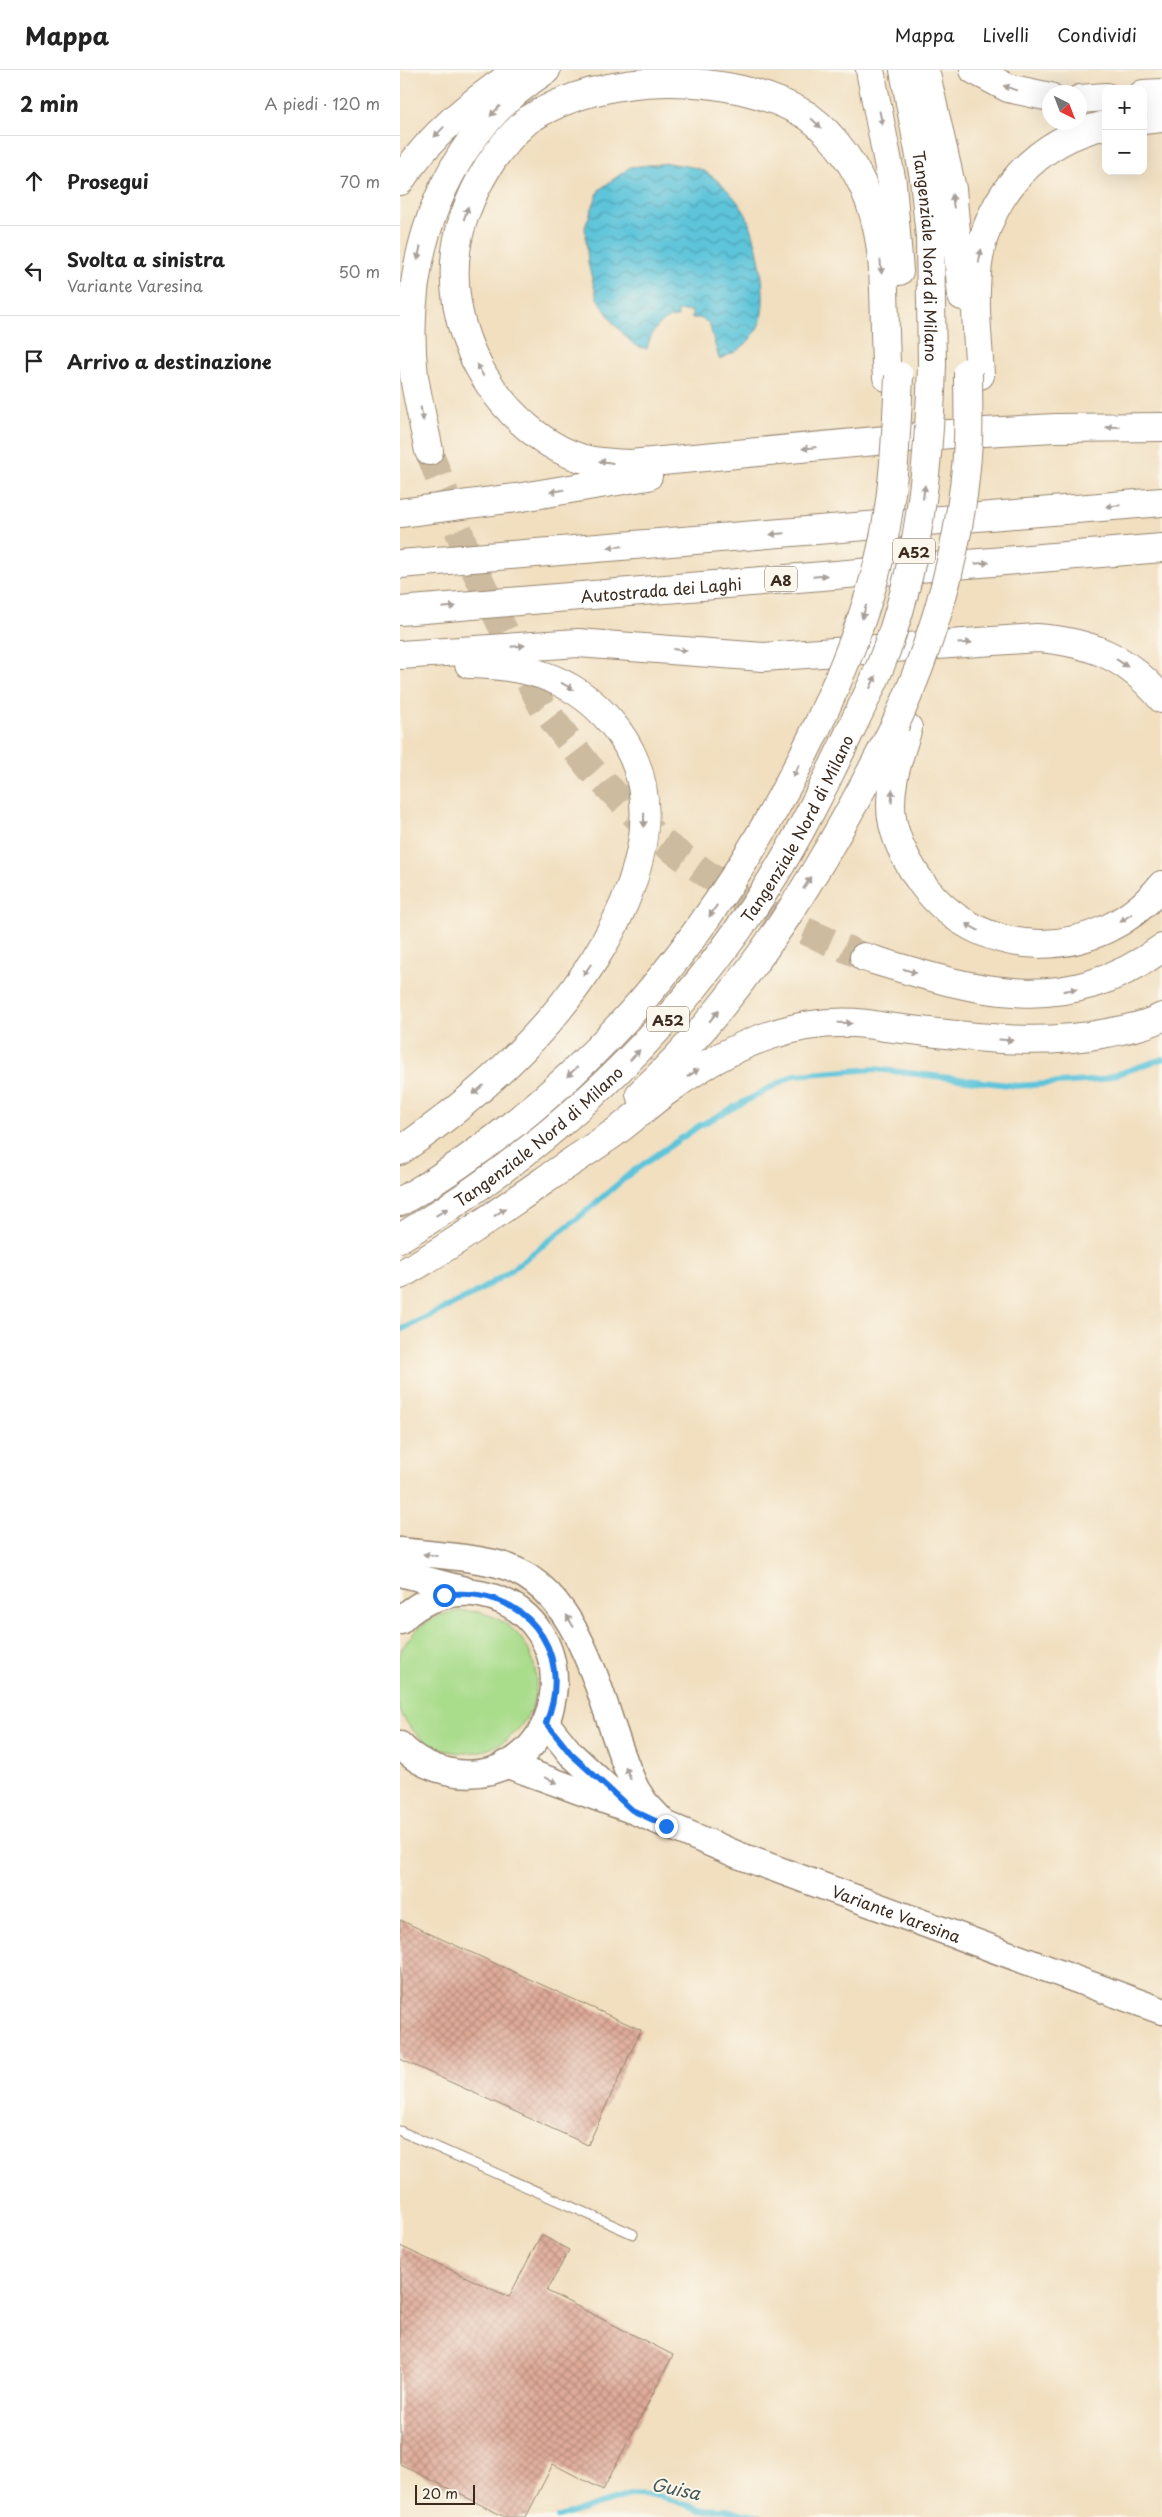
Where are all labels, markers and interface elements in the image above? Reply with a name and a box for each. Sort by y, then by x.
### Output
text: Mappa [25,17,109,53]
text: Mappa [895,21,955,48]
text: Livelli [983,21,1029,48]
text: Condividi [1057,21,1137,48]
one-way arrow [1002,84,1017,92]
north arrow [1042,85,1087,130]
map controls [1102,85,1147,175]
button: + [1102,85,1147,130]
text: 2 min [20,87,79,119]
text: A piedi · 120 m [264,91,380,115]
one-way arrow [489,105,501,117]
one-way arrow [877,110,885,125]
one-way arrow [809,117,821,129]
one-way arrow [433,126,445,138]
button: − [1102,130,1147,175]
street label: Tangenziale Nord di Milano [907,149,944,362]
icon: ahead [20,167,48,195]
text: Prosegui [67,167,149,195]
text: 70 m [340,169,380,193]
one-way arrow [949,193,957,209]
one-way arrow [462,205,470,220]
text: Svolta a sinistra [67,245,225,273]
one-way arrow [415,246,423,261]
one-way arrow [976,248,984,264]
icon: left [20,257,48,285]
text: 50 m [339,259,380,283]
one-way arrow [877,259,885,275]
text: Variante Varesina [67,273,203,297]
icon: arrive [20,347,48,375]
text: Arrivo a destinazione [67,347,272,375]
one-way arrow [476,363,485,376]
one-way arrow [418,406,426,422]
one-way arrow [1105,423,1121,431]
one-way arrow [801,444,817,452]
one-way arrow [598,458,614,466]
one-way arrow [920,484,928,500]
one-way arrow [549,488,565,496]
one-way arrow [1105,502,1121,510]
one-way arrow [769,530,785,538]
road number: A52 [893,538,935,564]
one-way arrow [607,543,623,551]
one-way arrow [974,559,990,567]
road number: A8 [765,566,797,592]
street label: Autostrada dei Laghi [580,571,743,608]
one-way arrow [812,572,828,580]
one-way arrow [441,603,457,611]
one-way arrow [860,604,868,619]
one-way arrow [957,639,973,647]
one-way arrow [511,641,527,649]
one-way arrow [673,646,689,654]
one-way arrow [1115,658,1129,667]
one-way arrow [869,675,877,689]
one-way arrow [560,682,575,690]
street label: Tangenziale Nord di Milano [735,731,859,927]
one-way arrow [792,764,800,778]
one-way arrow [888,787,896,803]
one-way arrow [640,812,648,828]
one-way arrow [802,877,812,890]
one-way arrow [708,904,718,917]
one-way arrow [1119,913,1133,923]
one-way arrow [965,923,980,931]
one-way arrow [582,963,592,976]
one-way arrow [903,968,918,976]
one-way arrow [1063,986,1079,994]
road number: A52 [647,1006,689,1032]
one-way arrow [708,1010,719,1023]
one-way arrow [837,1019,853,1027]
one-way arrow [999,1036,1015,1044]
one-way arrow [629,1049,641,1061]
street label: Tangenziale Nord di Milano [449,1060,628,1212]
one-way arrow [566,1066,578,1078]
one-way arrow [686,1068,700,1077]
one-way arrow [472,1084,485,1095]
one-way arrow [494,1207,507,1217]
one-way arrow [435,1208,448,1217]
one-way arrow [422,1551,438,1559]
route start [433,1584,456,1607]
one-way arrow [565,1615,574,1628]
one-way arrow [624,1765,631,1780]
one-way arrow [544,1776,559,1784]
route end [655,1815,678,1838]
street label: Variante Varesina [828,1879,964,1948]
water label: Guisa [649,2470,704,2506]
scale bar [415,2482,475,2505]
text: 20 m [422,2483,458,2504]

